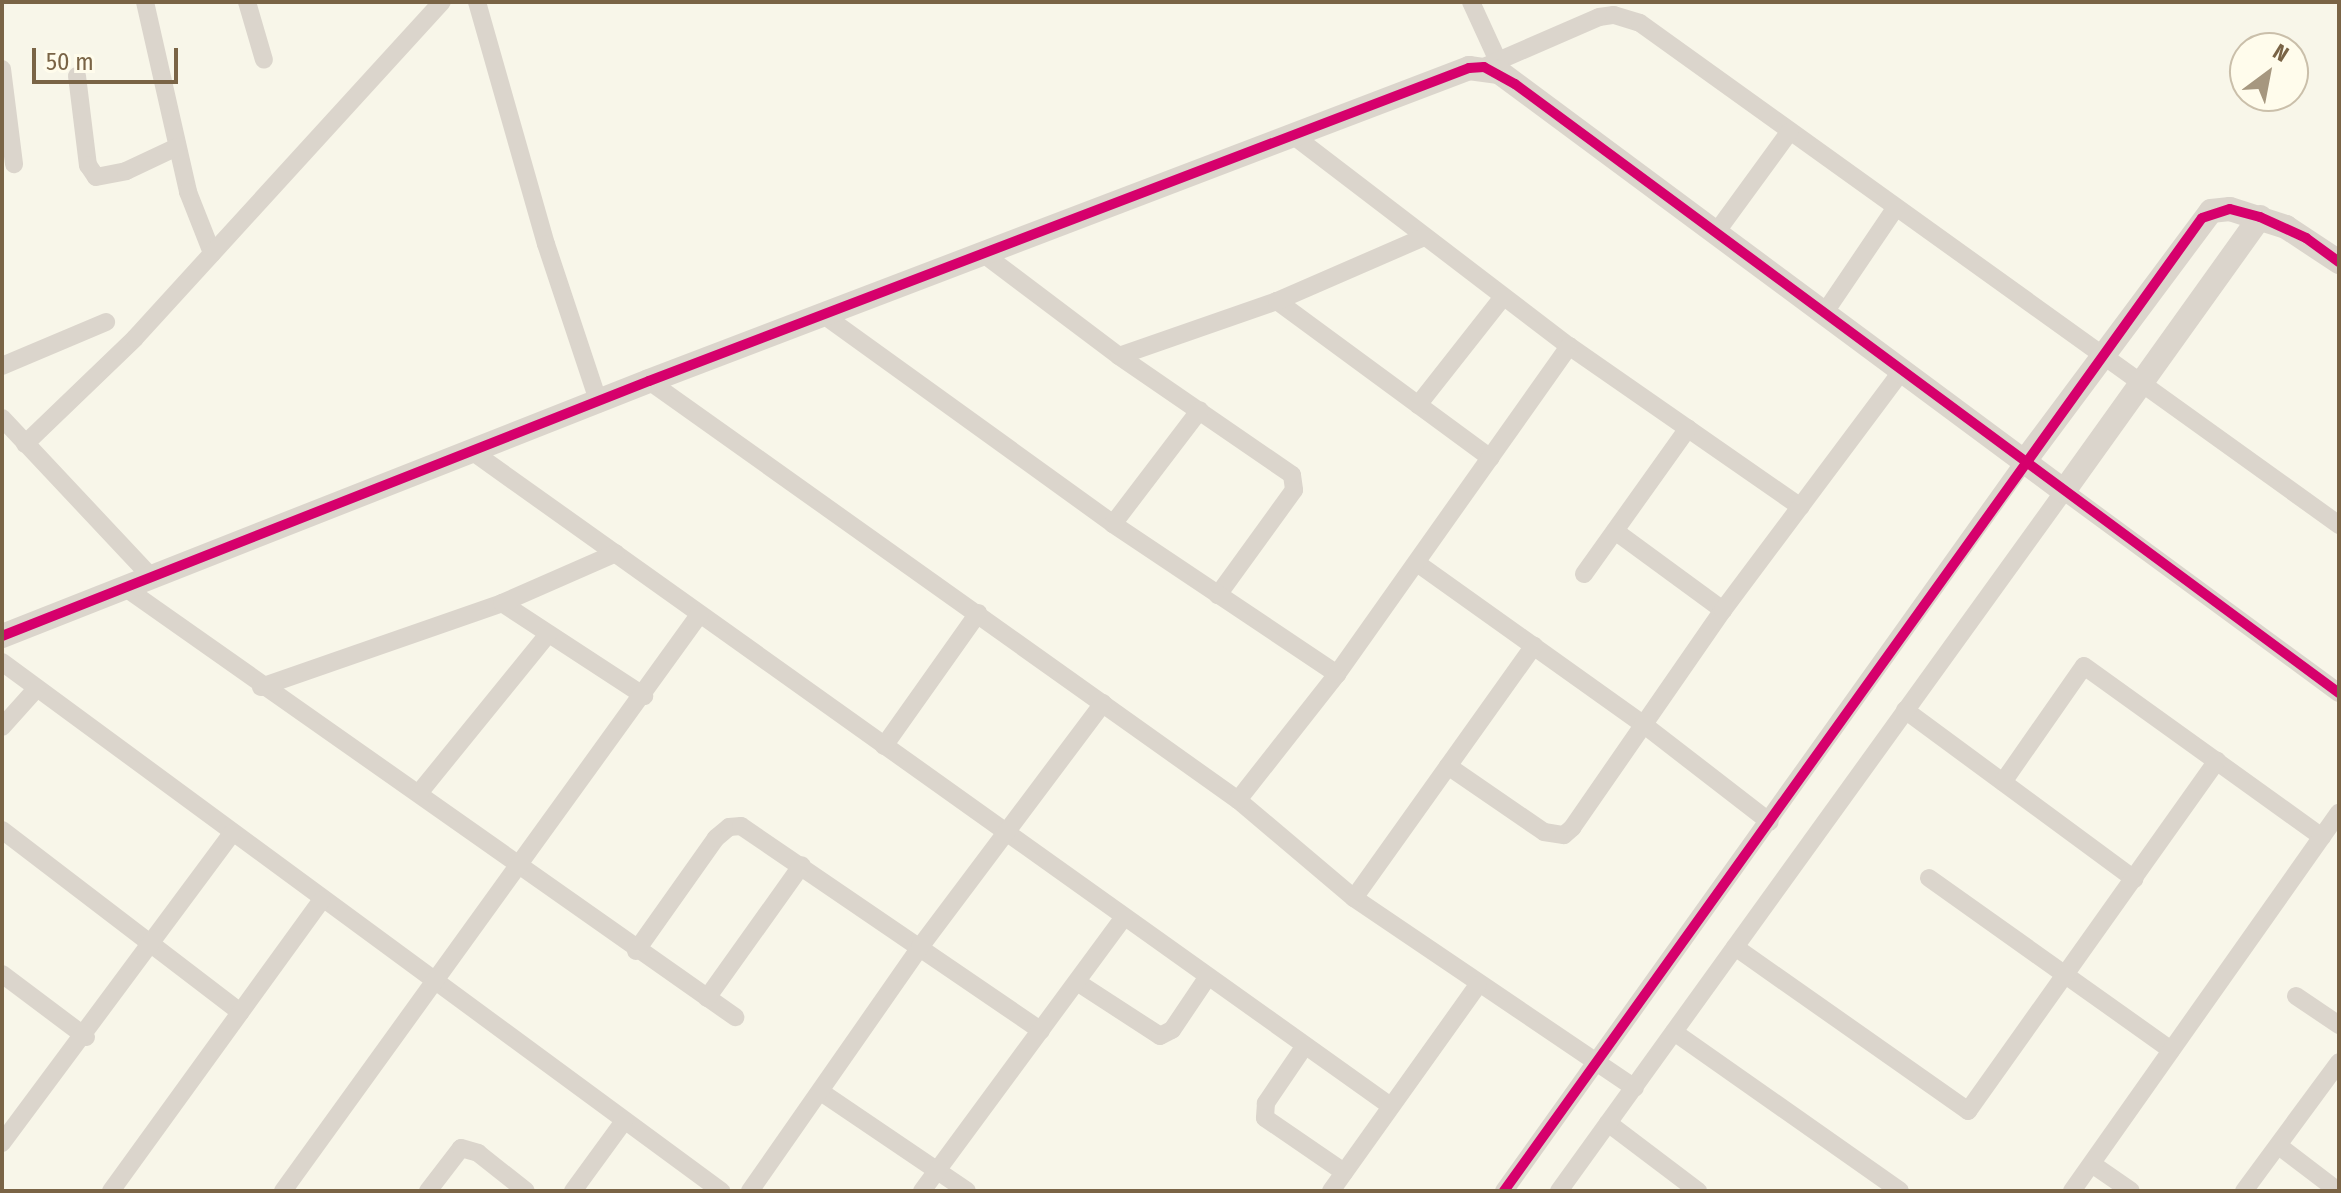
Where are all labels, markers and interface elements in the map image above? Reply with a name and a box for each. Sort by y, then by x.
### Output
scale bar [36,32,182,82]
north arrow [2229,32,2309,112]
text: N [2268,38,2294,68]
text: 50 m [46,48,94,76]

